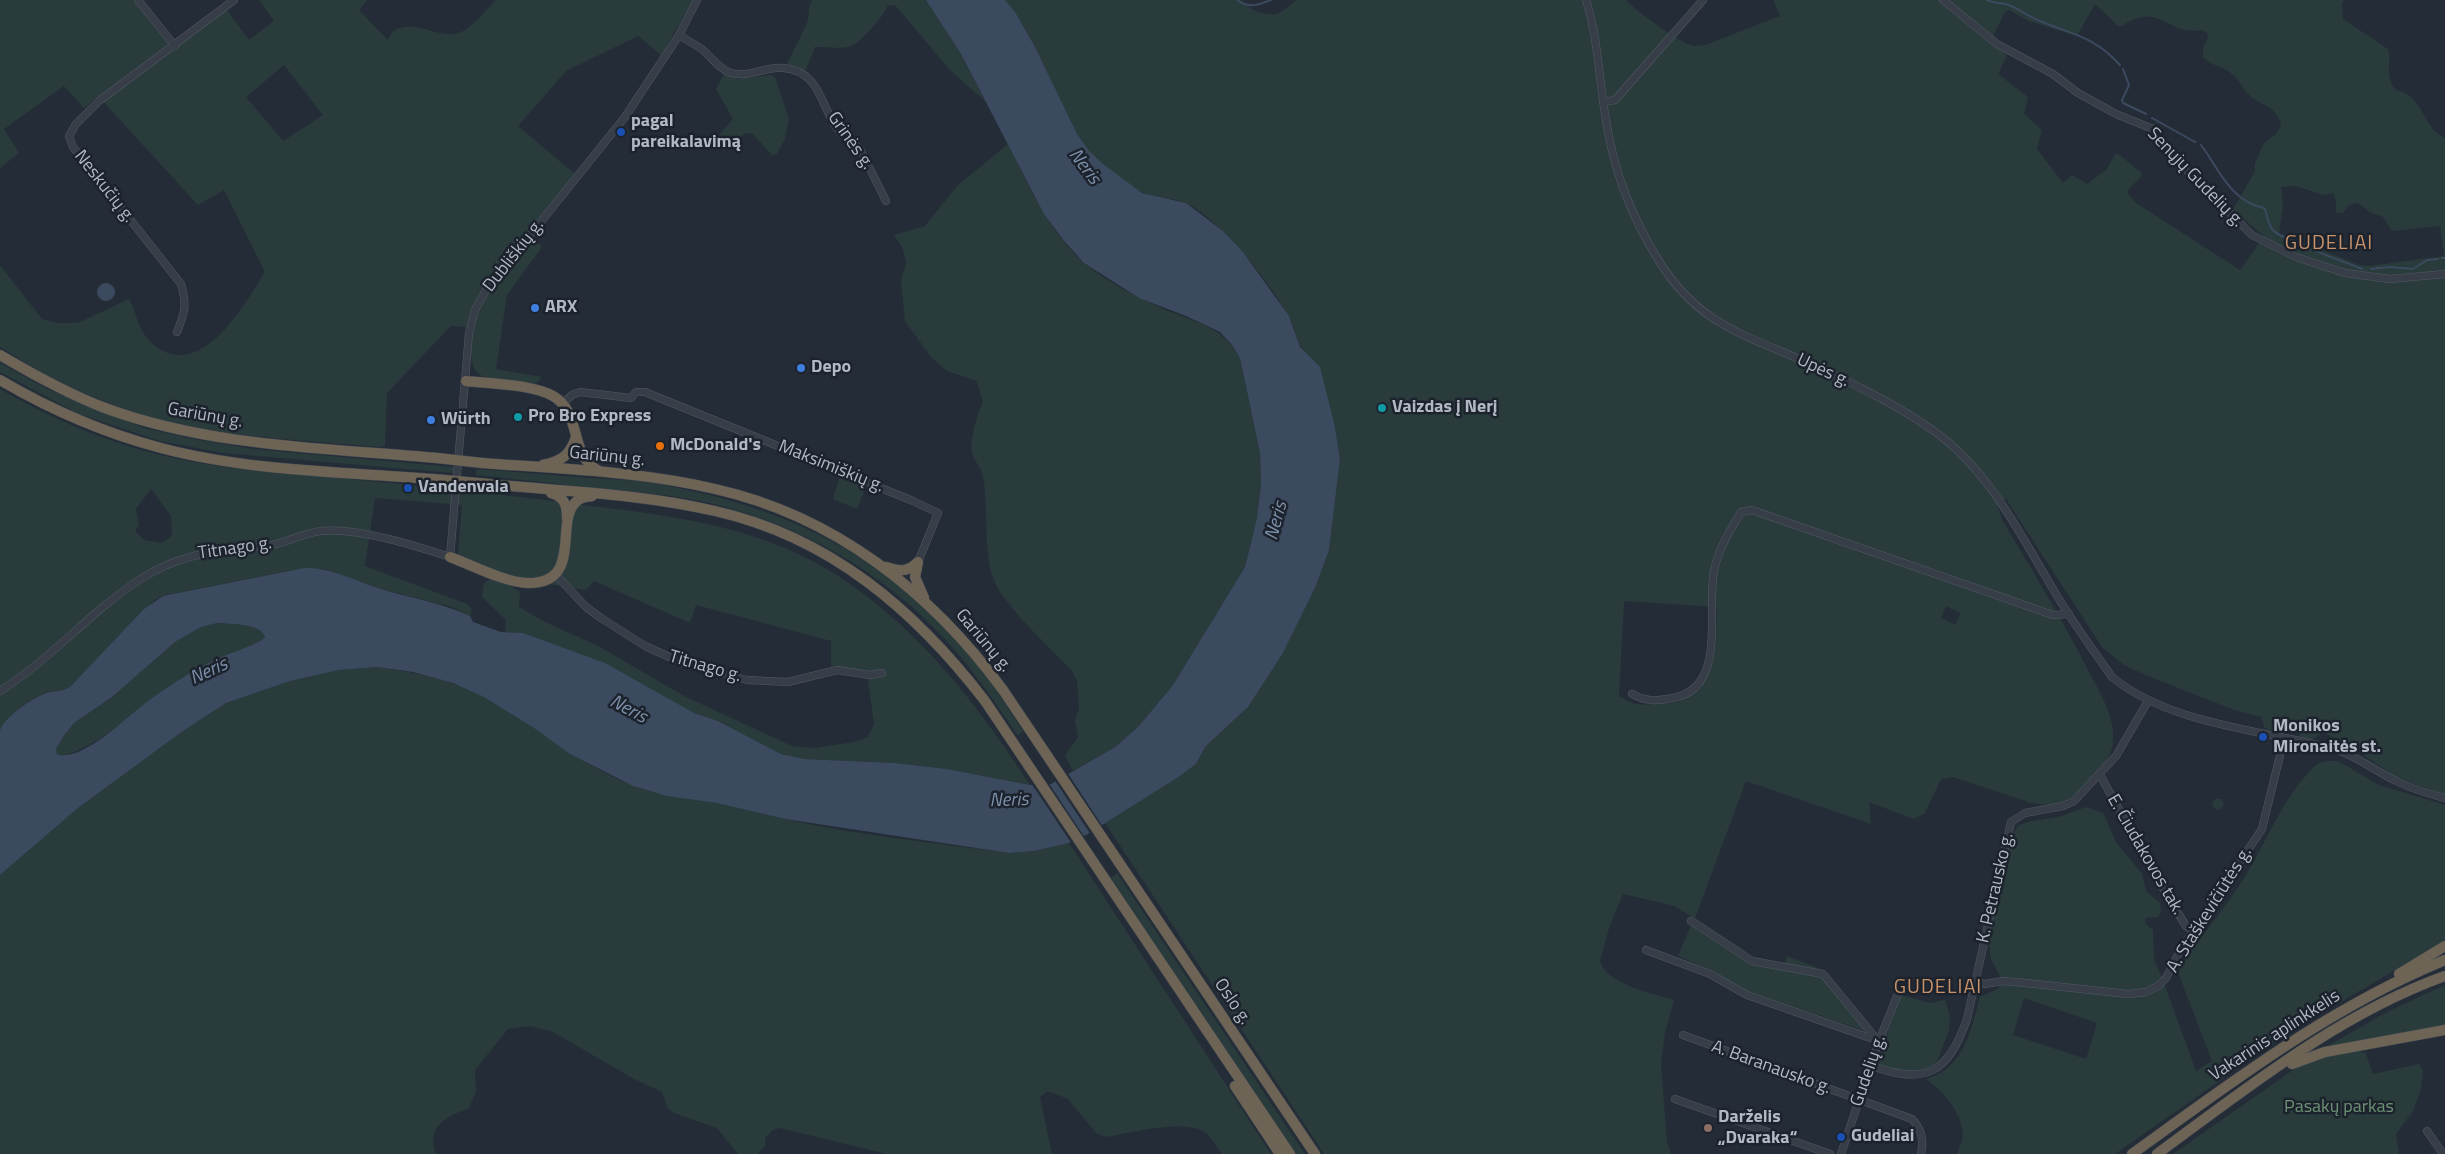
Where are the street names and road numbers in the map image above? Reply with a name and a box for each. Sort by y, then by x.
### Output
street label: Grinės g. [822,108,878,174]
street label: Senųjų Gudelių g. [2142,124,2248,232]
street label: Neskučių g. [69,146,139,228]
street label: Dubliškių g. [479,215,549,297]
street label: Upės g. [1793,349,1853,393]
street label: Gariūnų g. [166,399,244,433]
street label: Maksimiškių g. [775,436,887,498]
street label: Gariūnų g. [568,442,646,472]
street label: Titnago g. [197,533,273,565]
street label: Gariūnų g. [950,605,1016,677]
street label: Titnago g. [666,646,744,688]
street label: E. Čiudakovos tak. [2102,791,2188,919]
street label: K. Petrausko g. [1973,831,2019,945]
street label: A. Staškevičiūtės g. [2163,843,2257,977]
street label: Oslo g. [1209,975,1255,1029]
street label: Vakarinis aplinkkelis [2206,986,2344,1086]
street label: Gudelių g. [1847,1032,1891,1110]
street label: A. Baranausko g. [1708,1036,1834,1100]

